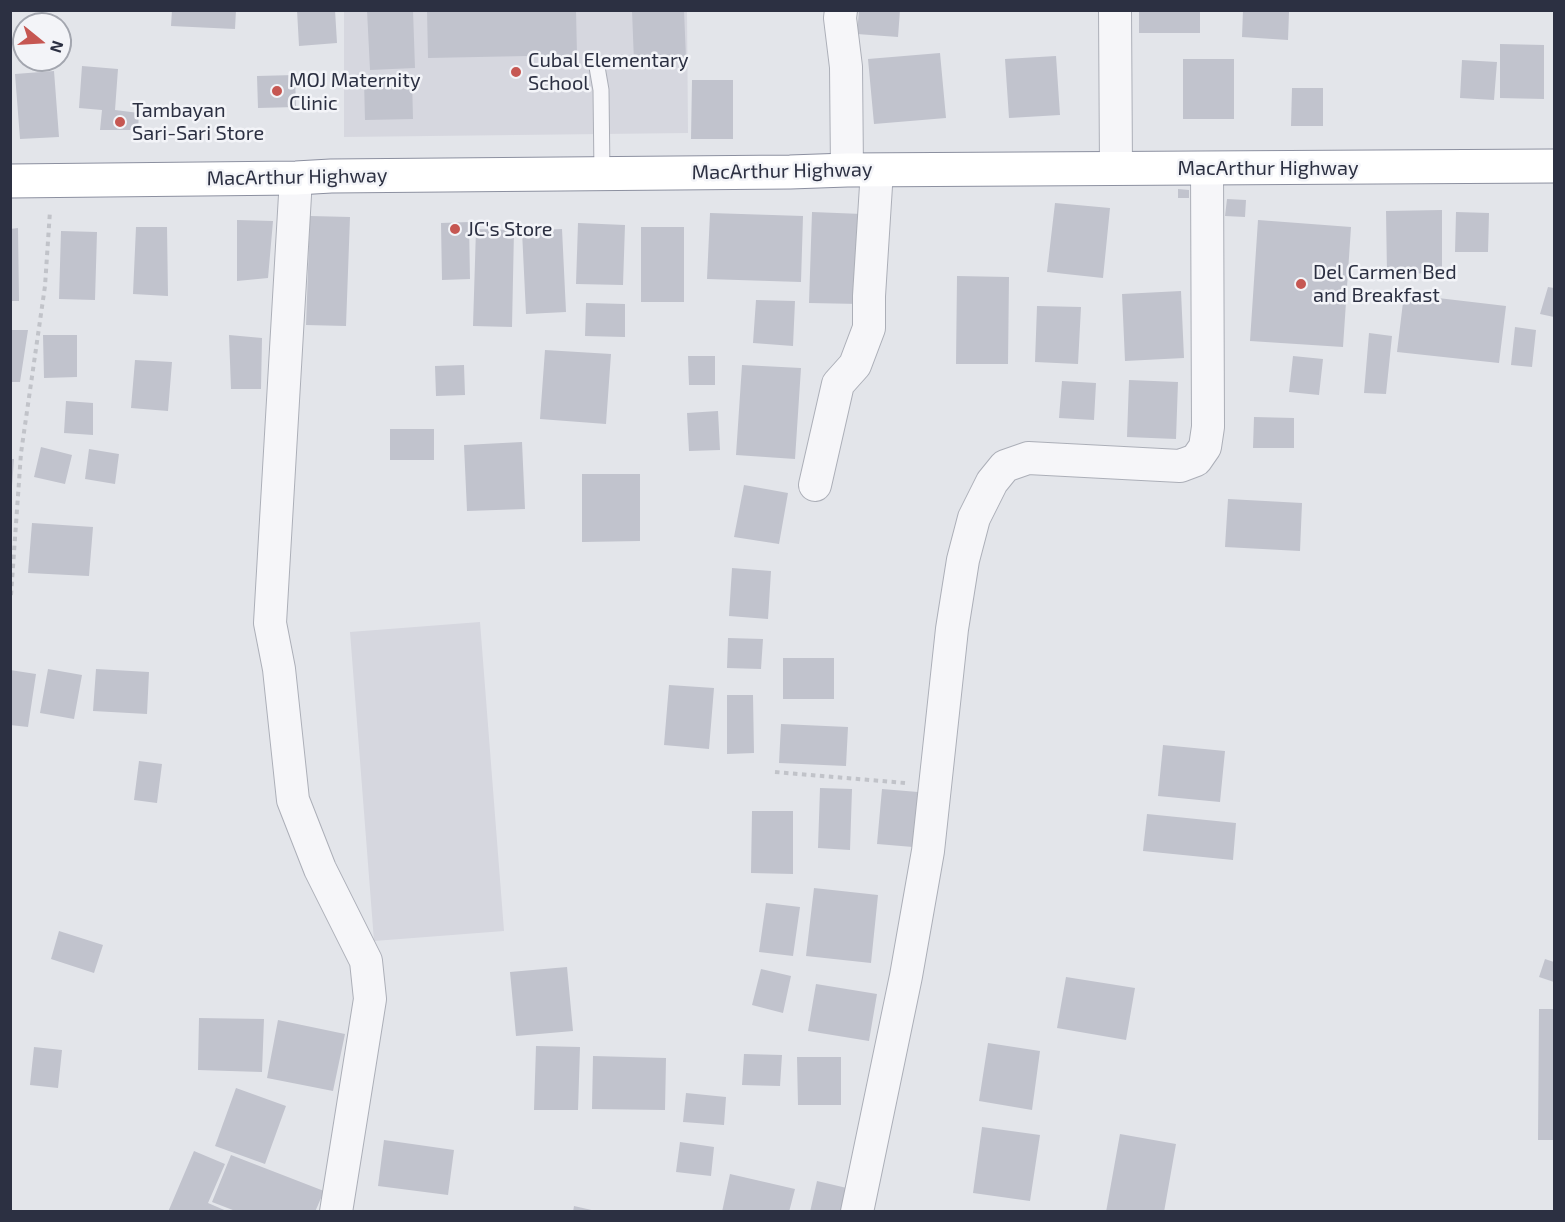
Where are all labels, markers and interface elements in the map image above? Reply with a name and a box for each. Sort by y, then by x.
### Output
north arrow [12,12,72,72]
text: N [47,39,69,56]
place label: Cubal Elementary School [528,48,689,95]
marker: Cubal Elementary School [509,65,523,79]
place label: MOJ Maternity Clinic [289,68,420,115]
marker: MOJ Maternity Clinic [270,84,284,98]
place label: Tambayan Sari-Sari Store [132,98,264,145]
marker: Tambayan Sari-Sari Store [113,115,127,129]
street label: MacArthur Highway [1178,156,1358,180]
street label: MacArthur Highway [691,157,873,185]
street label: MacArthur Highway [206,163,388,191]
place label: JC's Store [467,217,553,241]
marker: JC's Store [448,222,462,236]
place label: Del Carmen Bed and Breakfast [1313,260,1457,307]
marker: Del Carmen Bed and Breakfast [1294,277,1308,291]

